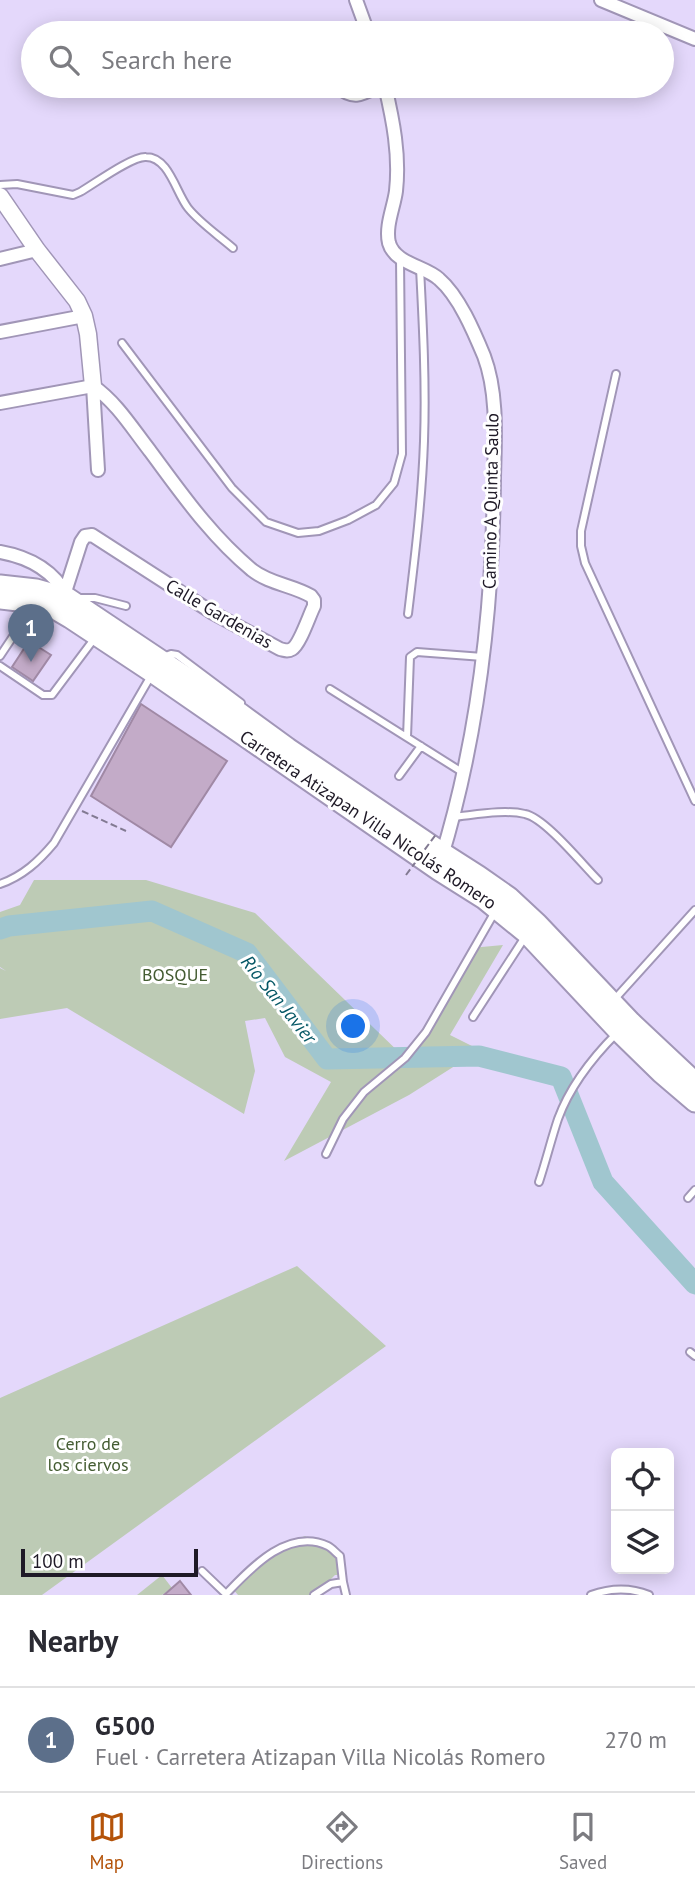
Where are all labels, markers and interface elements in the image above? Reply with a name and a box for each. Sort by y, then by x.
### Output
search box [21,21,674,98]
icon: search [45,41,83,79]
text: Search here [101,43,232,76]
street label: Camino A Quinta Saulo [477,413,504,589]
street label: Calle Gardenias [162,574,277,653]
pin: 1 [8,604,54,662]
street label: Carretera Atizapan Villa Nicolás Romero [236,725,501,914]
water label: Río San Javier [236,950,323,1049]
park label: BOSQUE [142,963,208,986]
your location [336,1009,370,1043]
park label: Cerro de los ciervos [47,1432,129,1476]
map controls [611,1448,674,1574]
button: locate [611,1448,674,1511]
button: layers [611,1511,674,1574]
scale bar [21,1546,198,1578]
text: 100 m [32,1549,84,1573]
text: Nearby [28,1621,118,1660]
text: G500 [95,1709,155,1742]
text: 1 [44,1725,58,1754]
text: 270 m [605,1725,667,1754]
text: Fuel · Carretera Atizapan Villa Nicolás Romero [95,1742,545,1771]
tab: Map [88,1808,126,1874]
tab: Directions [301,1808,383,1874]
tab: Saved [559,1808,607,1874]

